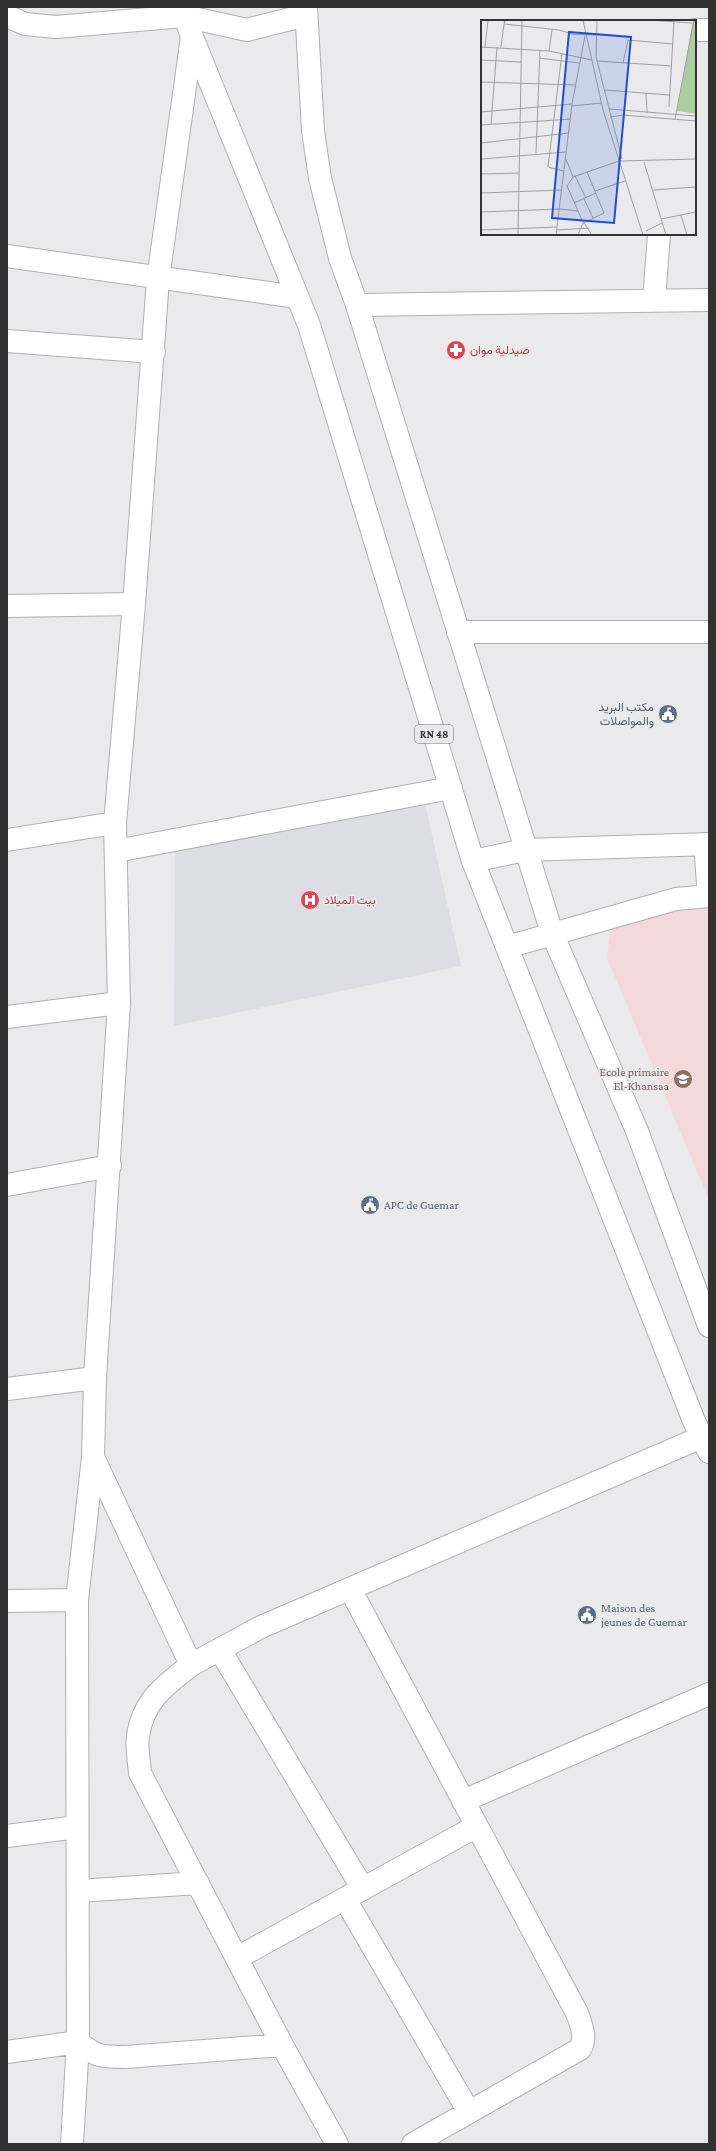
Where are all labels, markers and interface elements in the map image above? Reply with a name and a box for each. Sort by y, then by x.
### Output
inset map [481,20,696,235]
pharmacy icon: صيدلية موان [445,339,467,361]
place label: صيدلية موان [470,343,530,358]
place label: مكتب البريد والمواصلات [599,700,654,729]
public building icon: مكتب البريد والمواصلات [657,703,679,725]
road number: RN 48 [415,725,453,743]
hospital icon: بيت الميلاد [299,889,321,911]
place label: بيت الميلاد [324,893,376,907]
place label: Ecole primaire El-Khansaa [600,1065,669,1093]
school or university icon: Ecole primaire El-Khansaa [672,1068,694,1090]
public building icon: APC de Guemar [359,1194,381,1216]
place label: APC de Guemar [384,1198,459,1212]
place label: Maison des jeunes de Guemar [600,1601,688,1629]
public building icon: Maison des jeunes de Guemar [576,1604,598,1626]

